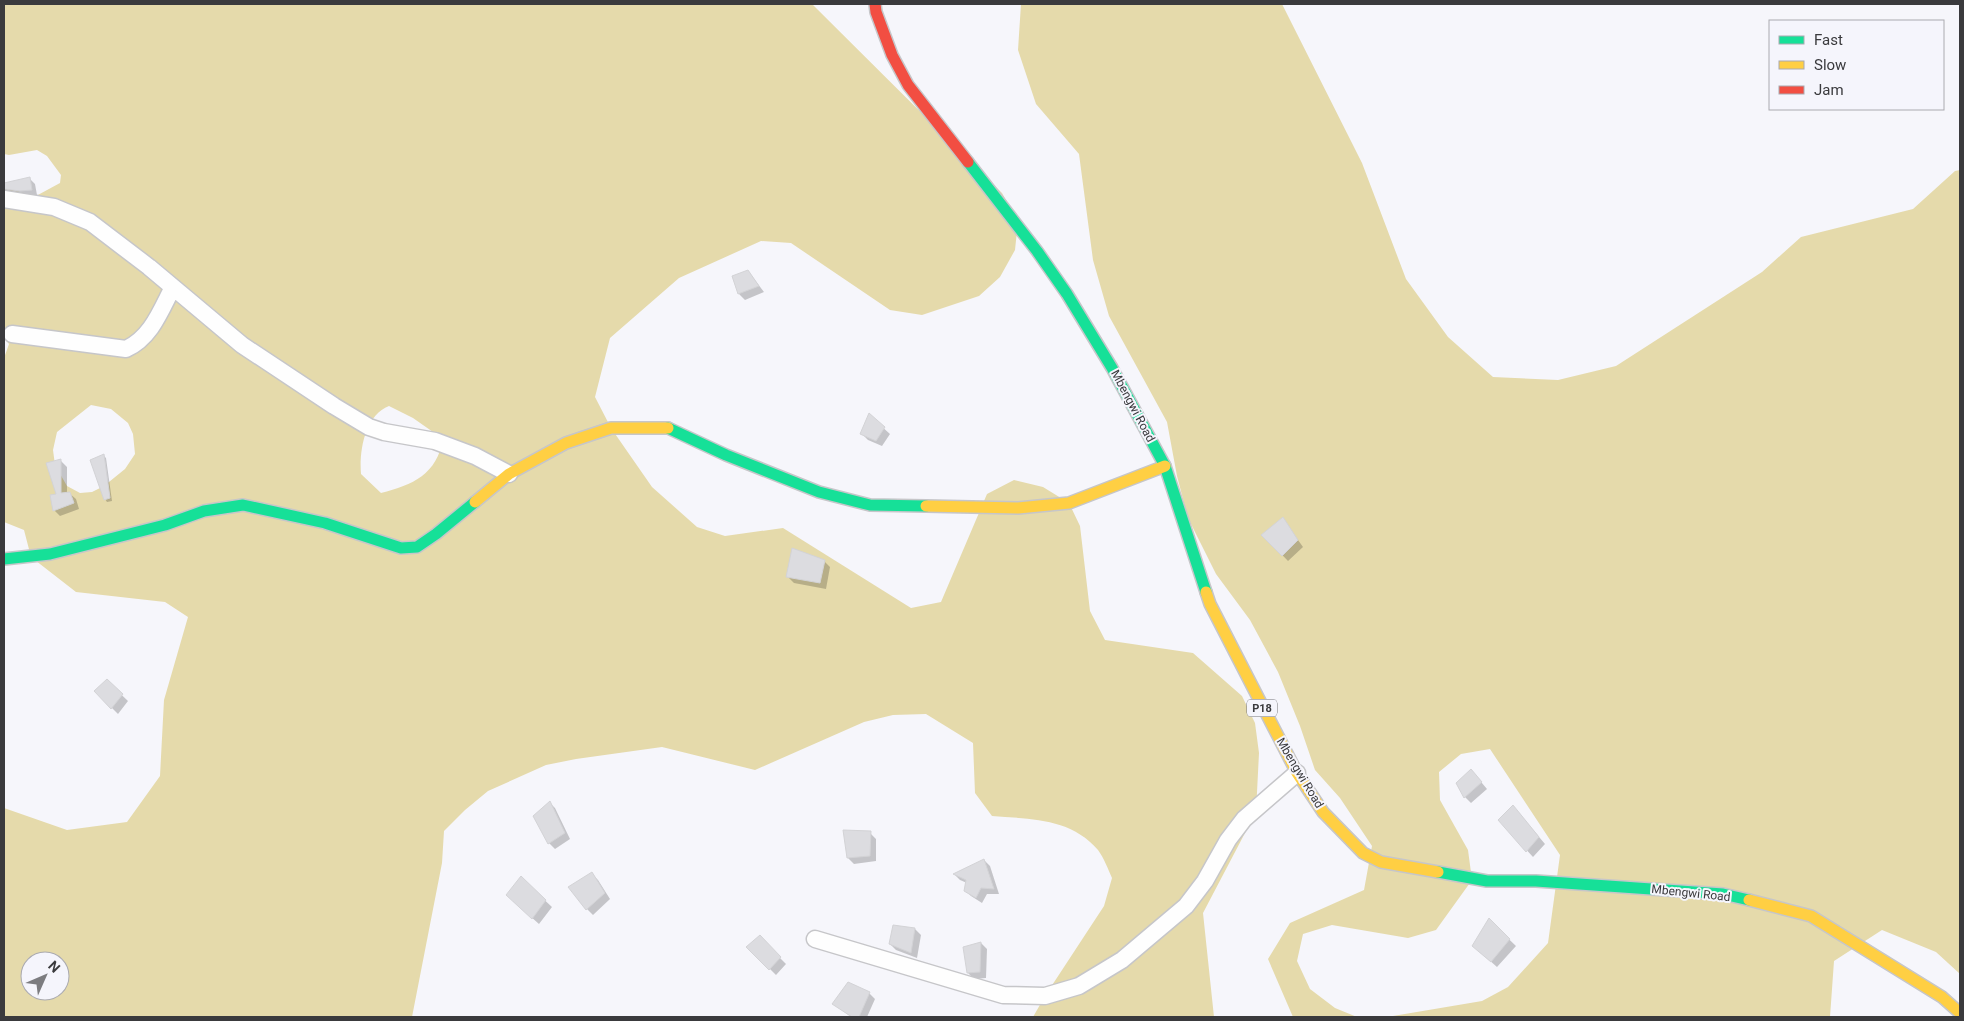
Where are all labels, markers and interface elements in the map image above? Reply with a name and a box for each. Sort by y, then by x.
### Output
legend [1769,20,1944,110]
text: Fast [1814,31,1843,49]
text: Slow [1814,56,1846,74]
text: Jam [1814,81,1844,99]
street label: Mbengwi Road [1108,368,1158,444]
road number: P18 [1247,700,1277,716]
street label: Mbengwi Road [1274,735,1326,811]
street label: Mbengwi Road [1651,882,1731,904]
north arrow [20,951,70,1001]
text: N [45,958,63,976]

